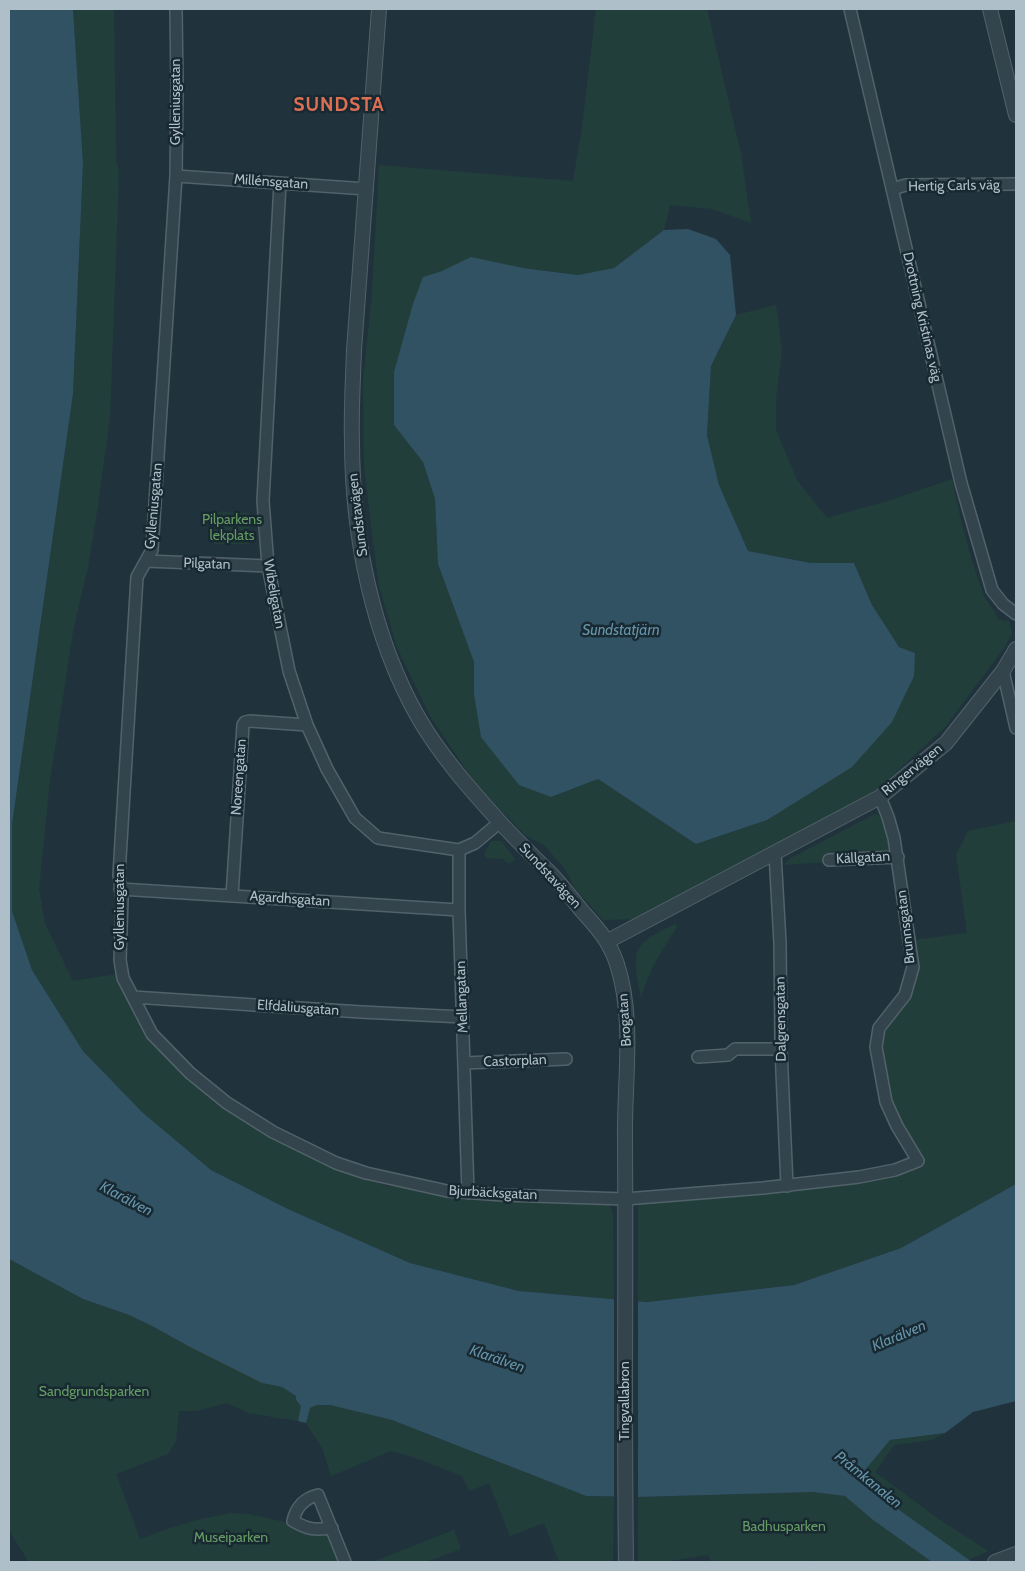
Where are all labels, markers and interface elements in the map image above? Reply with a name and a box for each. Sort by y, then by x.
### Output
street label: Gylleniusgatan [168,59,184,145]
district label: SUNDSTA [293,94,385,116]
street label: Millénsgatan [233,171,309,193]
street label: Hertig Carls väg [908,177,1000,195]
street label: Drottning Kristinas väg [899,250,945,384]
street label: Gylleniusgatan [142,462,166,550]
street label: Sundstavägen [345,473,371,557]
park label: Pilparkens lekplats [202,512,262,544]
street label: Pilgatan [183,555,231,573]
street label: Wibeligatan [260,558,288,630]
water label: Sundstatjärn [582,622,660,640]
street label: Noreengatan [228,738,250,816]
street label: Ringervägen [878,740,946,800]
street label: Sundstavägen [515,840,585,912]
street label: Källgatan [836,848,890,868]
street label: Gylleniusgatan [112,864,128,950]
street label: Agardhsgatan [249,888,331,910]
street label: Brunnsgatan [893,889,919,965]
street label: Mellangatan [452,961,472,1033]
street label: Dalgrensgatan [772,976,790,1062]
street label: Brogatan [615,993,635,1047]
street label: Elfdaliusgatan [256,997,340,1019]
street label: Castorplan [483,1051,547,1071]
water label: Klarälven [97,1178,155,1220]
street label: Bjurbäcksgatan [448,1182,538,1204]
water label: Klarälven [869,1317,929,1355]
water label: Klarälven [467,1341,527,1377]
street label: Tingvallabron [617,1361,633,1441]
park label: Sandgrundsparken [39,1384,149,1400]
water label: Pråmkanalen [831,1448,905,1512]
park label: Badhusparken [742,1519,826,1535]
park label: Museiparken [194,1530,268,1546]

